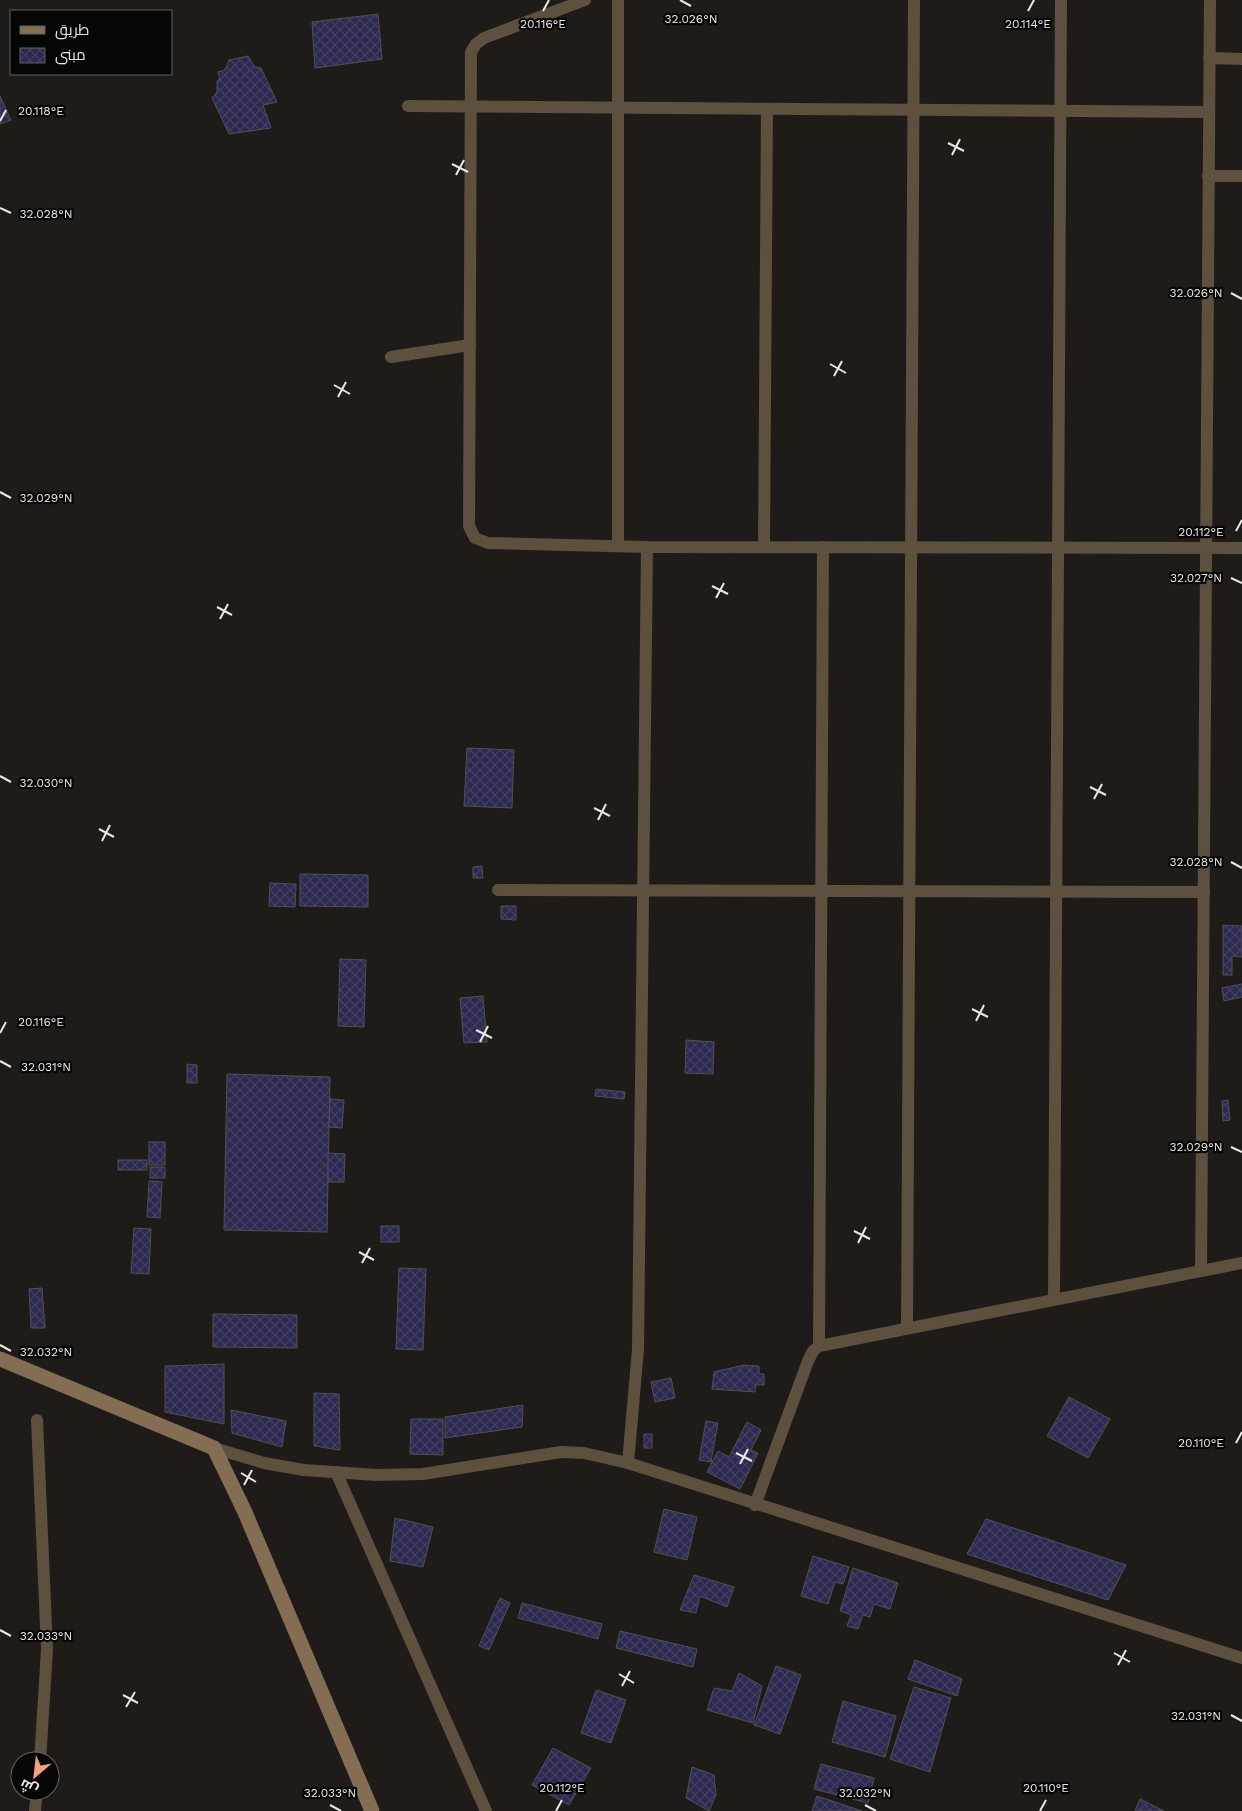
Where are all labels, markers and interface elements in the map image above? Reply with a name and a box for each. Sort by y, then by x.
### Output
legend [10,10,172,75]
text: 32.026°N [665,12,717,26]
text: 20.116°E [520,17,566,31]
text: 20.114°E [1005,17,1051,31]
text: طريق [55,21,89,40]
text: مبنى [55,46,86,65]
text: 20.118°E [18,104,64,118]
text: 32.028°N [19,207,73,221]
text: 32.026°N [1170,286,1222,300]
text: 32.029°N [19,491,73,505]
text: 20.112°E [1178,525,1224,539]
text: 32.027°N [1170,571,1222,585]
text: 32.030°N [20,776,72,790]
text: 32.028°N [1169,855,1223,869]
text: 20.116°E [18,1015,64,1029]
text: 32.031°N [21,1060,71,1074]
text: 32.029°N [1169,1140,1223,1154]
text: 32.032°N [20,1345,72,1359]
text: 20.110°E [1178,1436,1224,1450]
text: 32.033°N [20,1629,72,1643]
text: 32.031°N [1171,1709,1221,1723]
north arrow [10,1751,60,1801]
text: ش [17,1775,41,1799]
text: 20.112°E [539,1781,585,1795]
text: 20.110°E [1023,1781,1069,1795]
text: 32.033°N [304,1786,356,1800]
text: 32.032°N [839,1786,891,1800]

